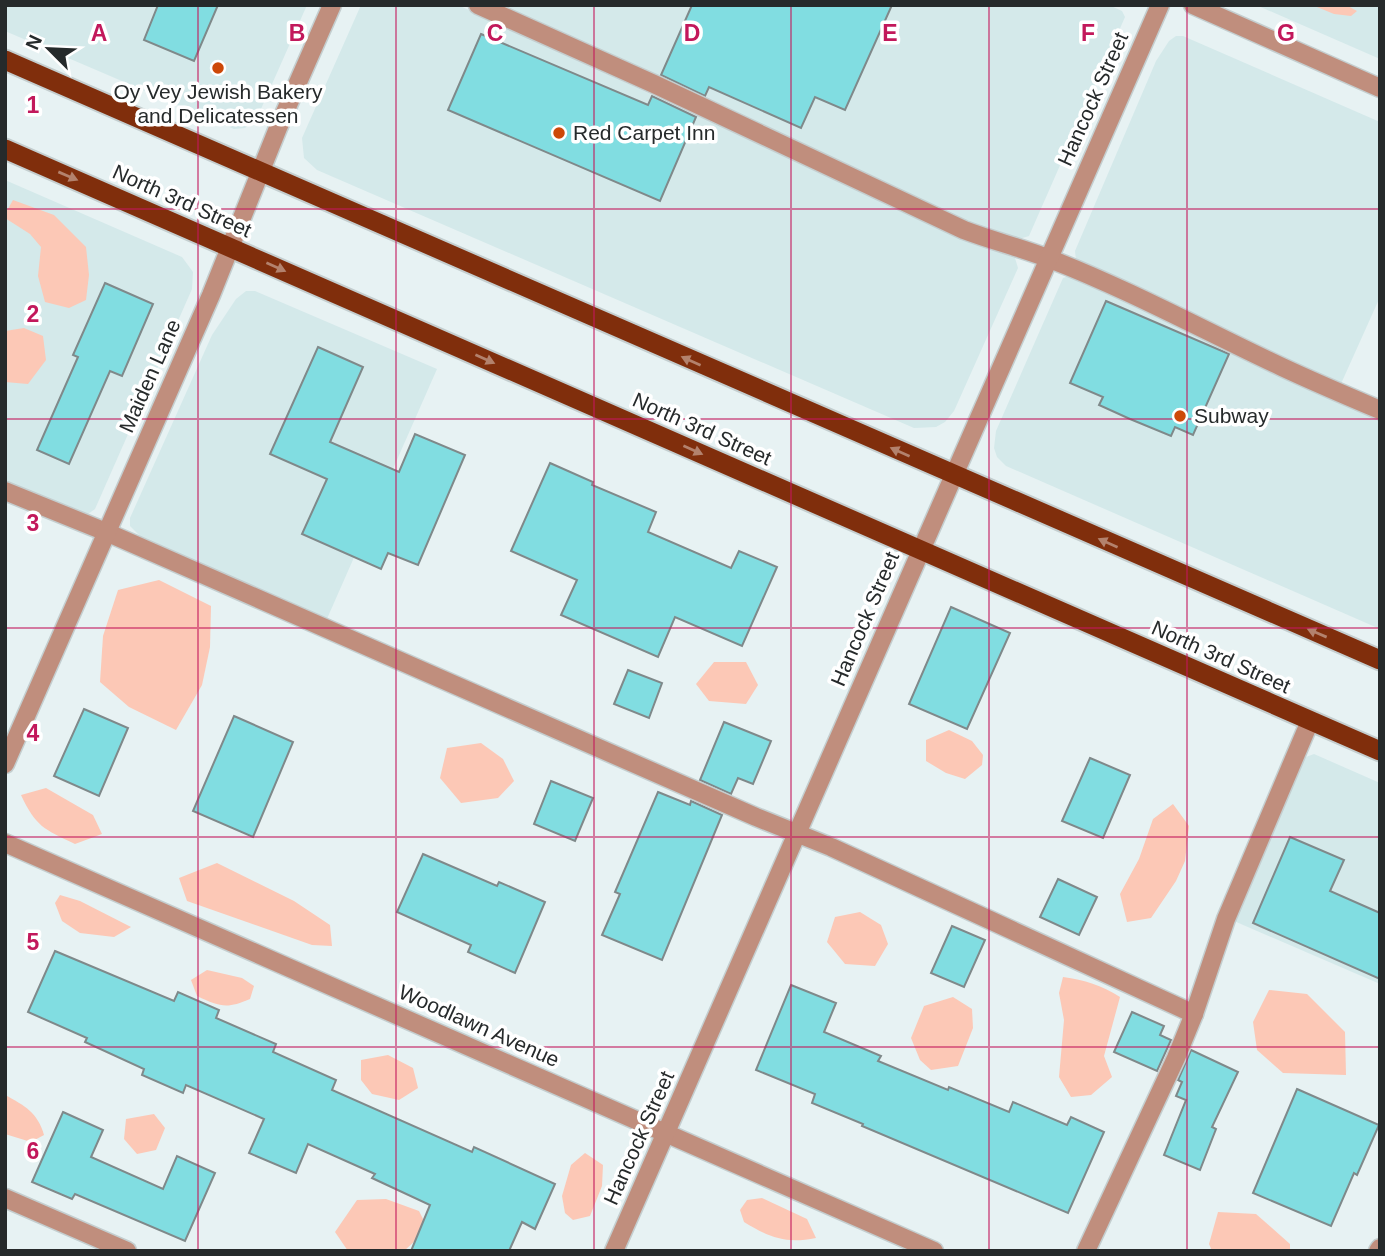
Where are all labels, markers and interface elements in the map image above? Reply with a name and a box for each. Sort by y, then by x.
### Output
north arrow [14,14,84,84]
text: A [91,20,107,46]
text: B [289,20,305,46]
text: C [487,20,503,46]
text: D [684,20,700,46]
text: E [882,20,898,46]
text: F [1081,20,1095,46]
text: G [1277,20,1295,46]
street label: Hancock Street [1053,28,1132,169]
text: N [22,32,46,53]
marker: Oy Vey Jewish Bakery and Delicatessen [210,60,226,76]
place label: Oy Vey Jewish Bakery and Delicatessen [114,80,323,127]
text: 1 [27,92,40,118]
place label: Red Carpet Inn [573,121,715,144]
marker: Red Carpet Inn [551,125,567,141]
street label: North 3rd Street [109,160,255,241]
one-way arrow [58,170,78,182]
one-way arrow [266,262,287,273]
text: 2 [27,301,39,327]
street label: Maiden Lane [114,316,185,436]
one-way arrow [474,354,495,365]
one-way arrow [681,355,702,366]
street label: North 3rd Street [629,388,775,469]
place label: Subway [1194,404,1269,427]
marker: Subway [1172,408,1188,424]
one-way arrow [683,444,703,456]
one-way arrow [890,446,910,458]
text: 3 [27,510,39,536]
one-way arrow [1098,537,1119,548]
street label: Hancock Street [826,548,903,689]
street label: North 3rd Street [1148,616,1294,697]
one-way arrow [1307,627,1327,639]
text: 4 [27,720,40,746]
text: 5 [27,929,40,955]
street label: Woodlawn Avenue [395,980,563,1071]
street label: Hancock Street [599,1067,678,1208]
text: 6 [27,1138,39,1164]

